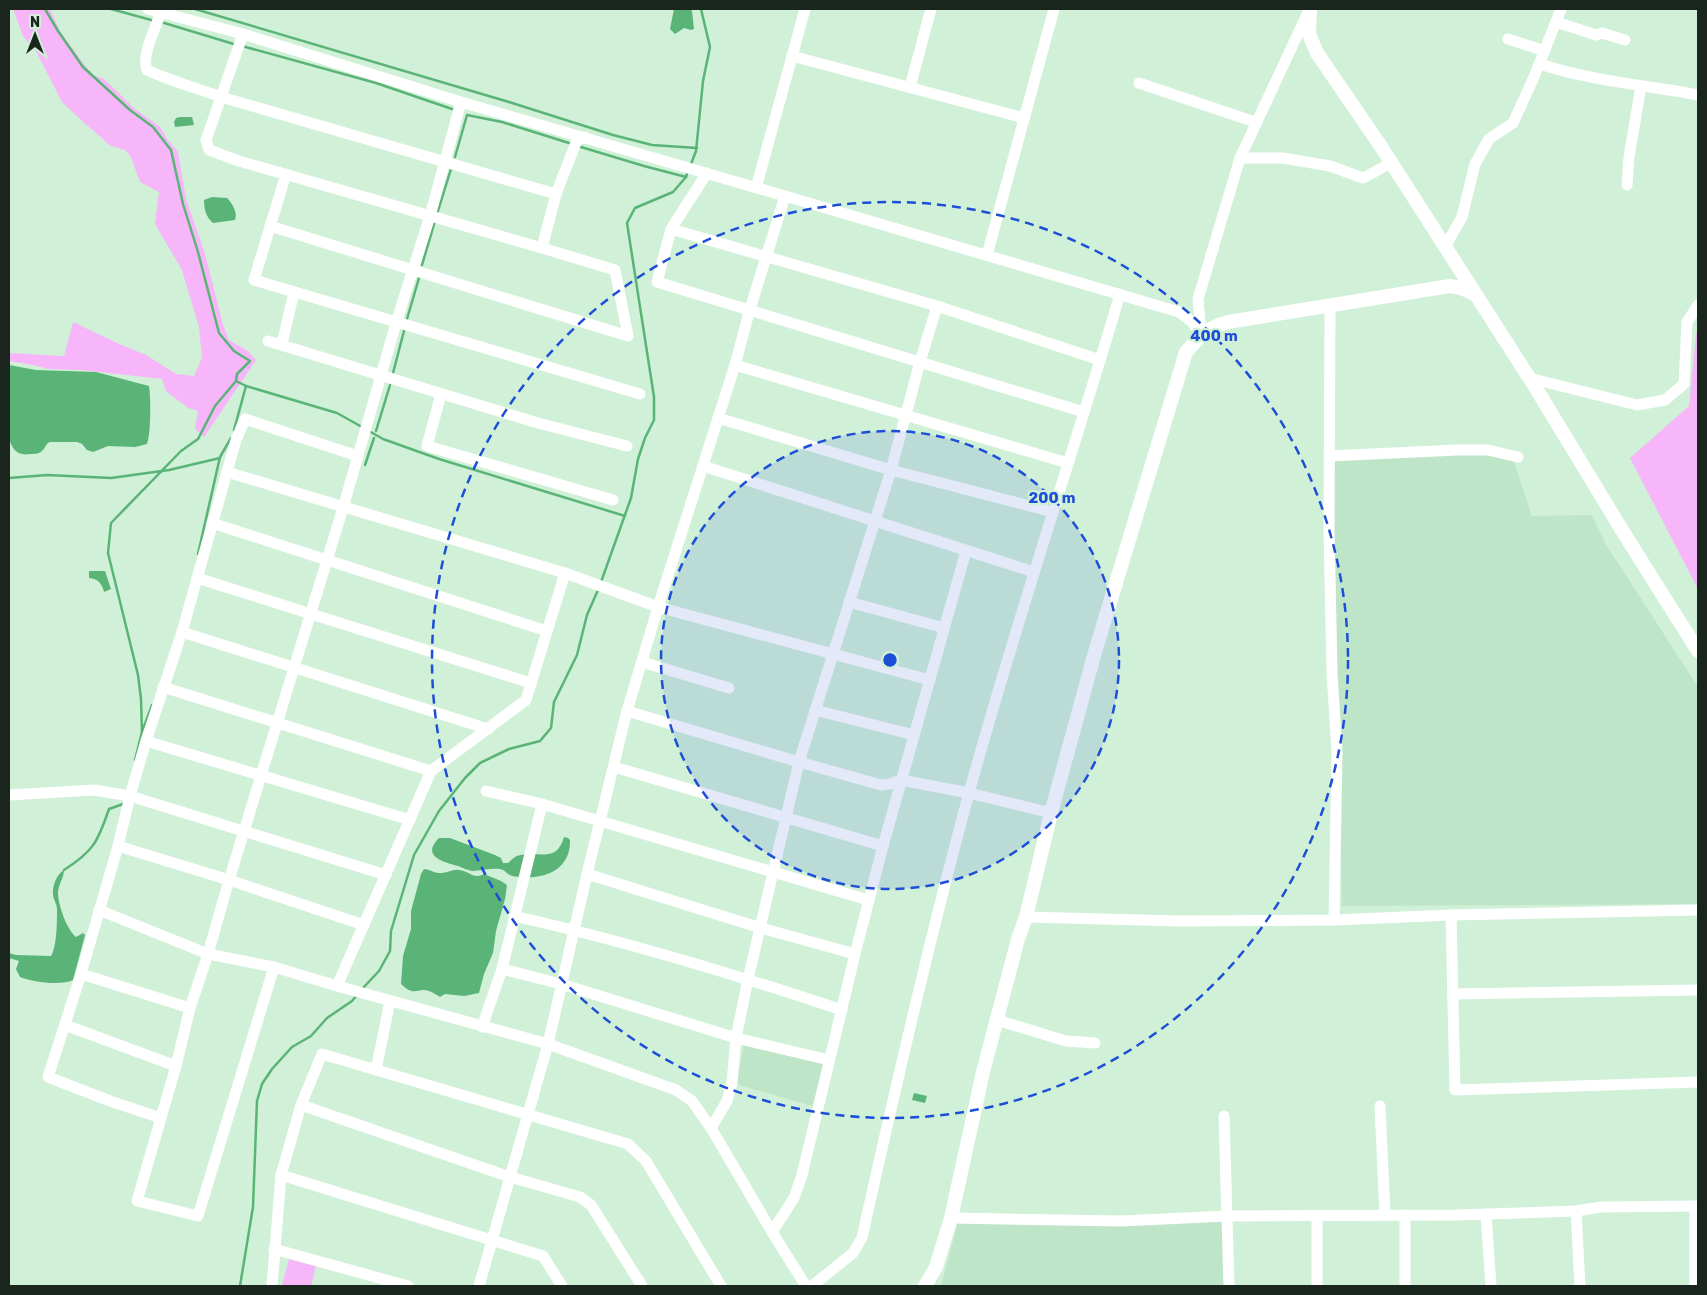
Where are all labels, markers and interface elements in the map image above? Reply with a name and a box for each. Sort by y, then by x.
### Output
north arrow [10,10,60,60]
text: N [30,14,40,31]
text: 400 m [1190,327,1238,345]
text: 200 m [1028,489,1076,507]
centre of rings [881,651,899,669]

